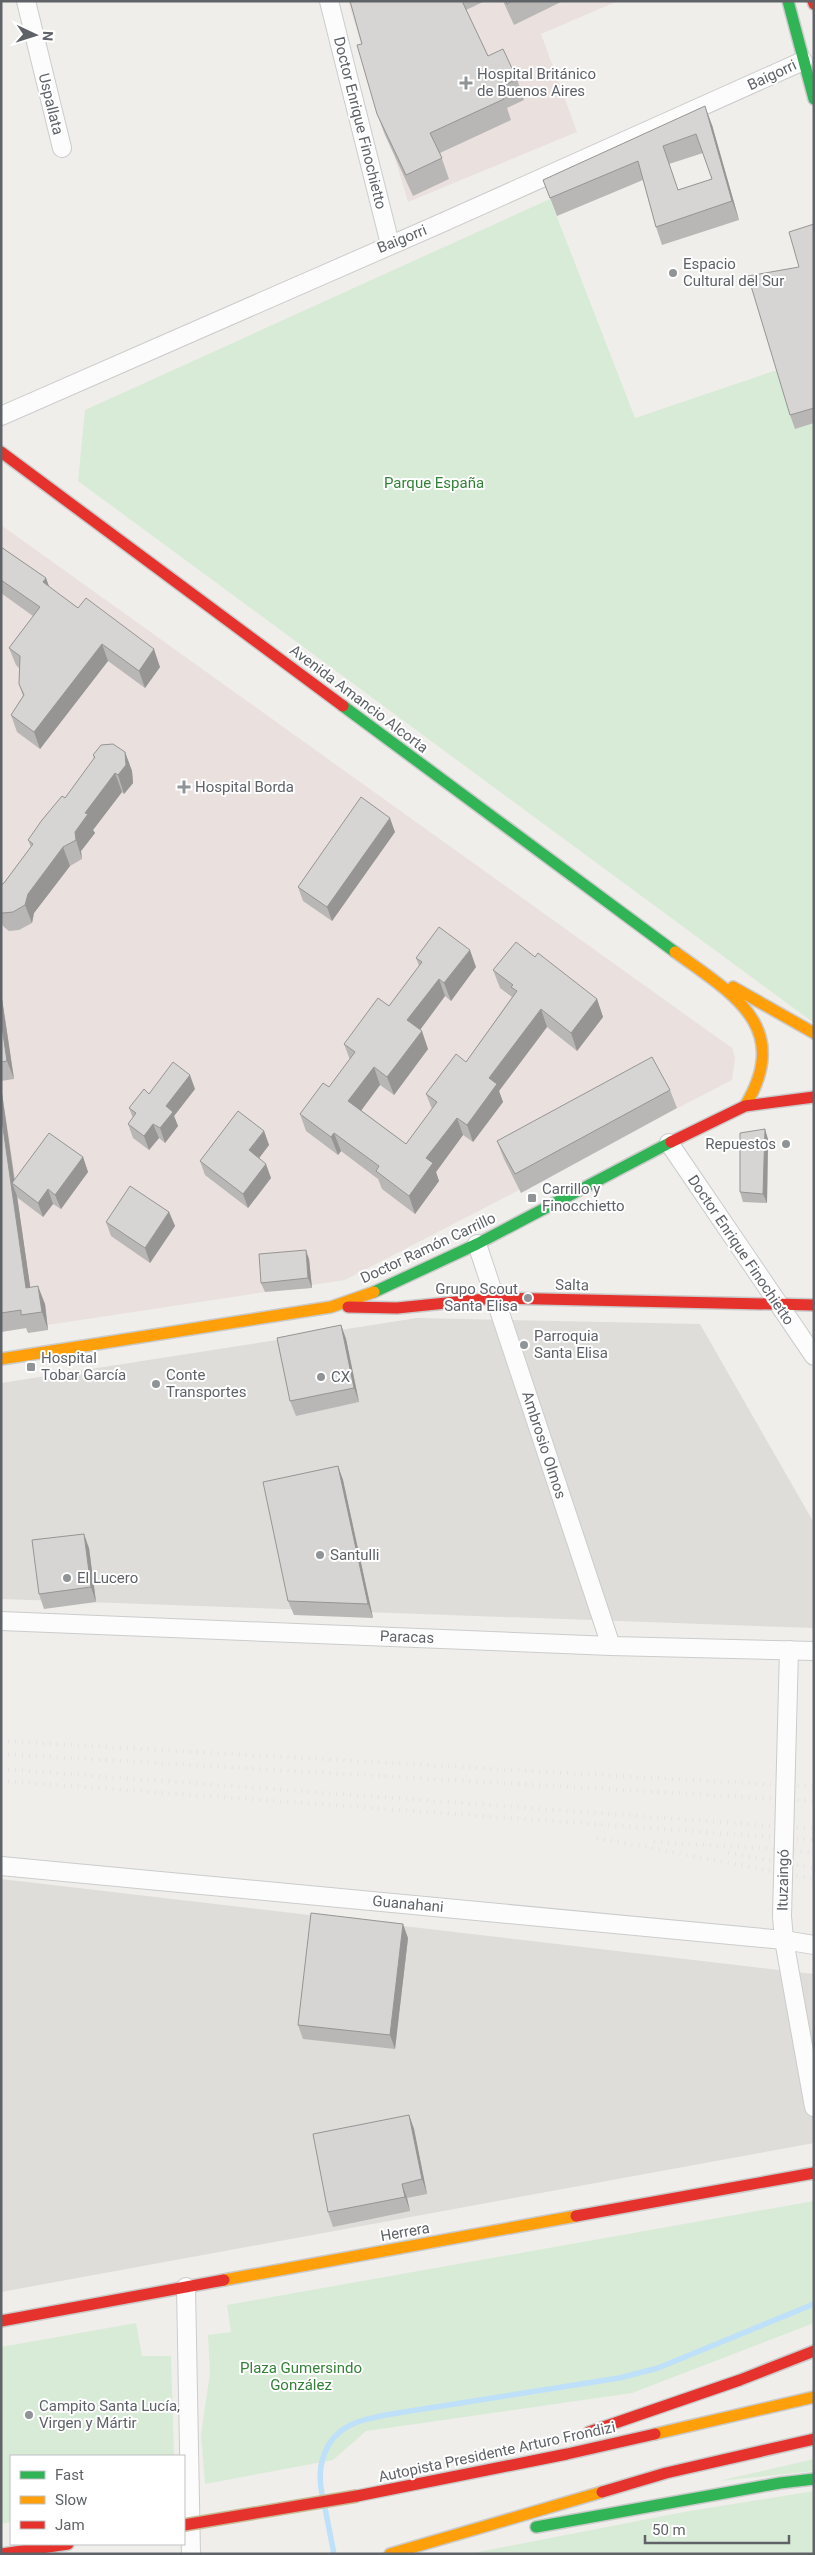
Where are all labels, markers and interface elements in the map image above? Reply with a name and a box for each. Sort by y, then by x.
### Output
north arrow [10,10,60,60]
text: N [40,30,56,41]
street label: Doctor Enrique Finochietto [330,35,390,211]
street label: Baigorri [745,56,799,94]
place label: Hospital Británico de Buenos Aires [477,65,596,100]
street label: Uspallata [35,71,67,137]
marker: Hospital Británico de Buenos Aires [459,76,473,90]
street label: Baigorri [375,221,429,257]
place label: Espacio Cultural del Sur [683,255,784,290]
marker: Espacio Cultural del Sur [667,267,679,279]
park label: Parque España [384,474,484,492]
street label: Avenida Amancio Alcorta [286,641,432,757]
place label: Hospital Borda [195,778,294,796]
marker: Hospital Borda [177,780,191,794]
place label: Repuestos [705,1135,776,1153]
marker: Repuestos [780,1138,792,1150]
street label: Doctor Enrique Finochietto [684,1172,798,1328]
place label: Carrillo y Finocchietto [542,1180,625,1215]
marker: Carrillo y Finocchietto [526,1192,538,1204]
street label: Doctor Ramón Carrillo [358,1209,498,1287]
street label: Salta [555,1276,589,1294]
place label: Grupo Scout Santa Elisa [435,1280,518,1315]
marker: Grupo Scout Santa Elisa [522,1292,534,1304]
place label: Parroquia Santa Elisa [534,1327,608,1362]
marker: Parroquia Santa Elisa [518,1339,530,1351]
place label: Hospital Tobar García [41,1349,126,1384]
marker: Hospital Tobar García [25,1361,37,1373]
place label: Conte Transportes [166,1366,246,1401]
place label: CX [331,1368,351,1386]
marker: CX [315,1371,327,1383]
marker: Conte Transportes [150,1378,162,1390]
street label: Ambrosio Olmos [518,1389,570,1501]
place label: Santulli [330,1546,379,1564]
marker: Santulli [314,1549,326,1561]
place label: El Lucero [77,1569,138,1587]
marker: El Lucero [61,1572,73,1584]
street label: Paracas [380,1627,434,1647]
street label: Ituzaingó [773,1849,793,1911]
street label: Guanahani [372,1892,444,1916]
street label: Herrera [379,2219,431,2245]
park label: Plaza Gumersindo González [240,2359,362,2394]
place label: Campito Santa Lucía, Virgen y Mártir [39,2397,180,2432]
marker: Campito Santa Lucía, Virgen y Mártir [23,2409,35,2421]
street label: Autopista Presidente Arturo Frondizi [377,2418,617,2486]
legend [10,2455,185,2545]
text: Fast [55,2466,84,2484]
text: Slow [55,2491,87,2509]
scale bar [645,2512,789,2544]
text: Jam [55,2516,85,2534]
text: 50 m [652,2521,686,2539]

